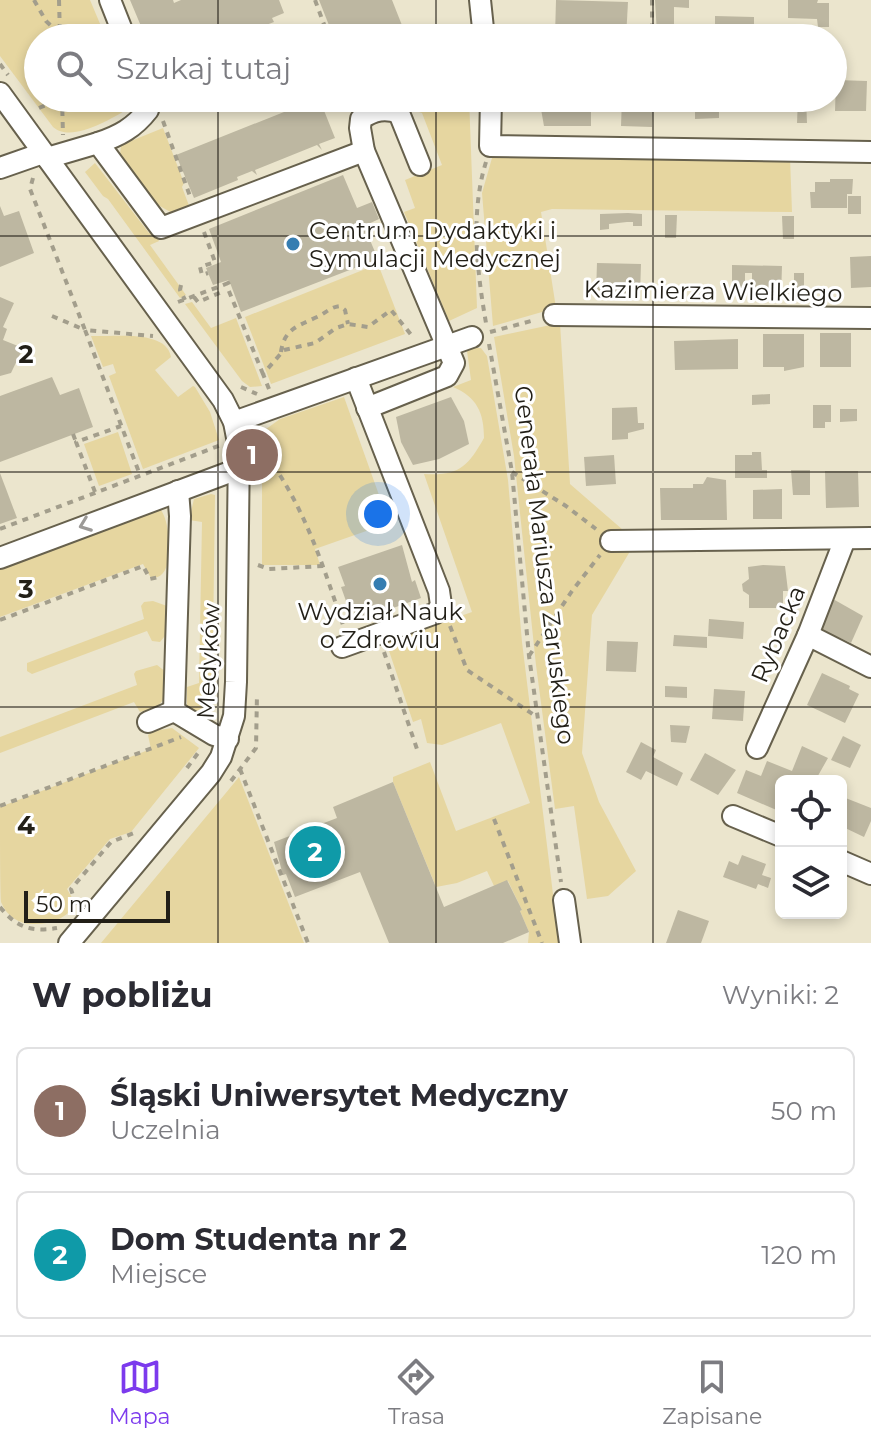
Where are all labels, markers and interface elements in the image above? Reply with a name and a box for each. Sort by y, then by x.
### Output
search box [24,24,847,112]
icon: search [52,46,96,90]
text: Szukaj tutaj [116,50,291,87]
place label: Centrum Dydaktyki i Symulacji Medycznej [309,216,561,273]
marker: Centrum Dydaktyki i Symulacji Medycznej [284,235,302,253]
street label: Kazimierza Wielkiego [583,274,843,308]
text: 2 [18,338,34,370]
street label: Generała Mariusza Zaruskiego [509,384,581,746]
pin: 1 [226,425,278,485]
your location [358,494,398,534]
one-way arrow [79,515,93,532]
text: 3 [17,573,34,605]
marker: Wydział Nauk o Zdrowiu [371,575,389,593]
street label: Rybacka [745,581,811,687]
place label: Wydział Nauk o Zdrowiu [297,597,463,654]
street label: Medyków [190,602,226,720]
map controls [775,775,847,919]
button: locate [775,775,847,847]
text: 4 [17,809,35,841]
pin: 2 [289,822,341,882]
button: layers [775,847,847,919]
scale bar [24,887,170,923]
text: 50 m [36,891,92,918]
text: W pobliżu [32,974,213,1016]
text: Wyniki: 2 [722,979,839,1011]
text: Śląski Uniwersytet Medyczny [110,1077,568,1114]
text: 1 [55,1095,65,1127]
text: 50 m [771,1095,837,1127]
text: Uczelnia [110,1114,221,1146]
text: Dom Studenta nr 2 [110,1221,407,1258]
text: 2 [52,1239,68,1271]
text: 120 m [761,1239,837,1271]
text: Miejsce [110,1258,207,1290]
tab: Mapa [109,1355,171,1430]
tab: Trasa [388,1355,445,1430]
tab: Zapisane [662,1355,762,1430]

